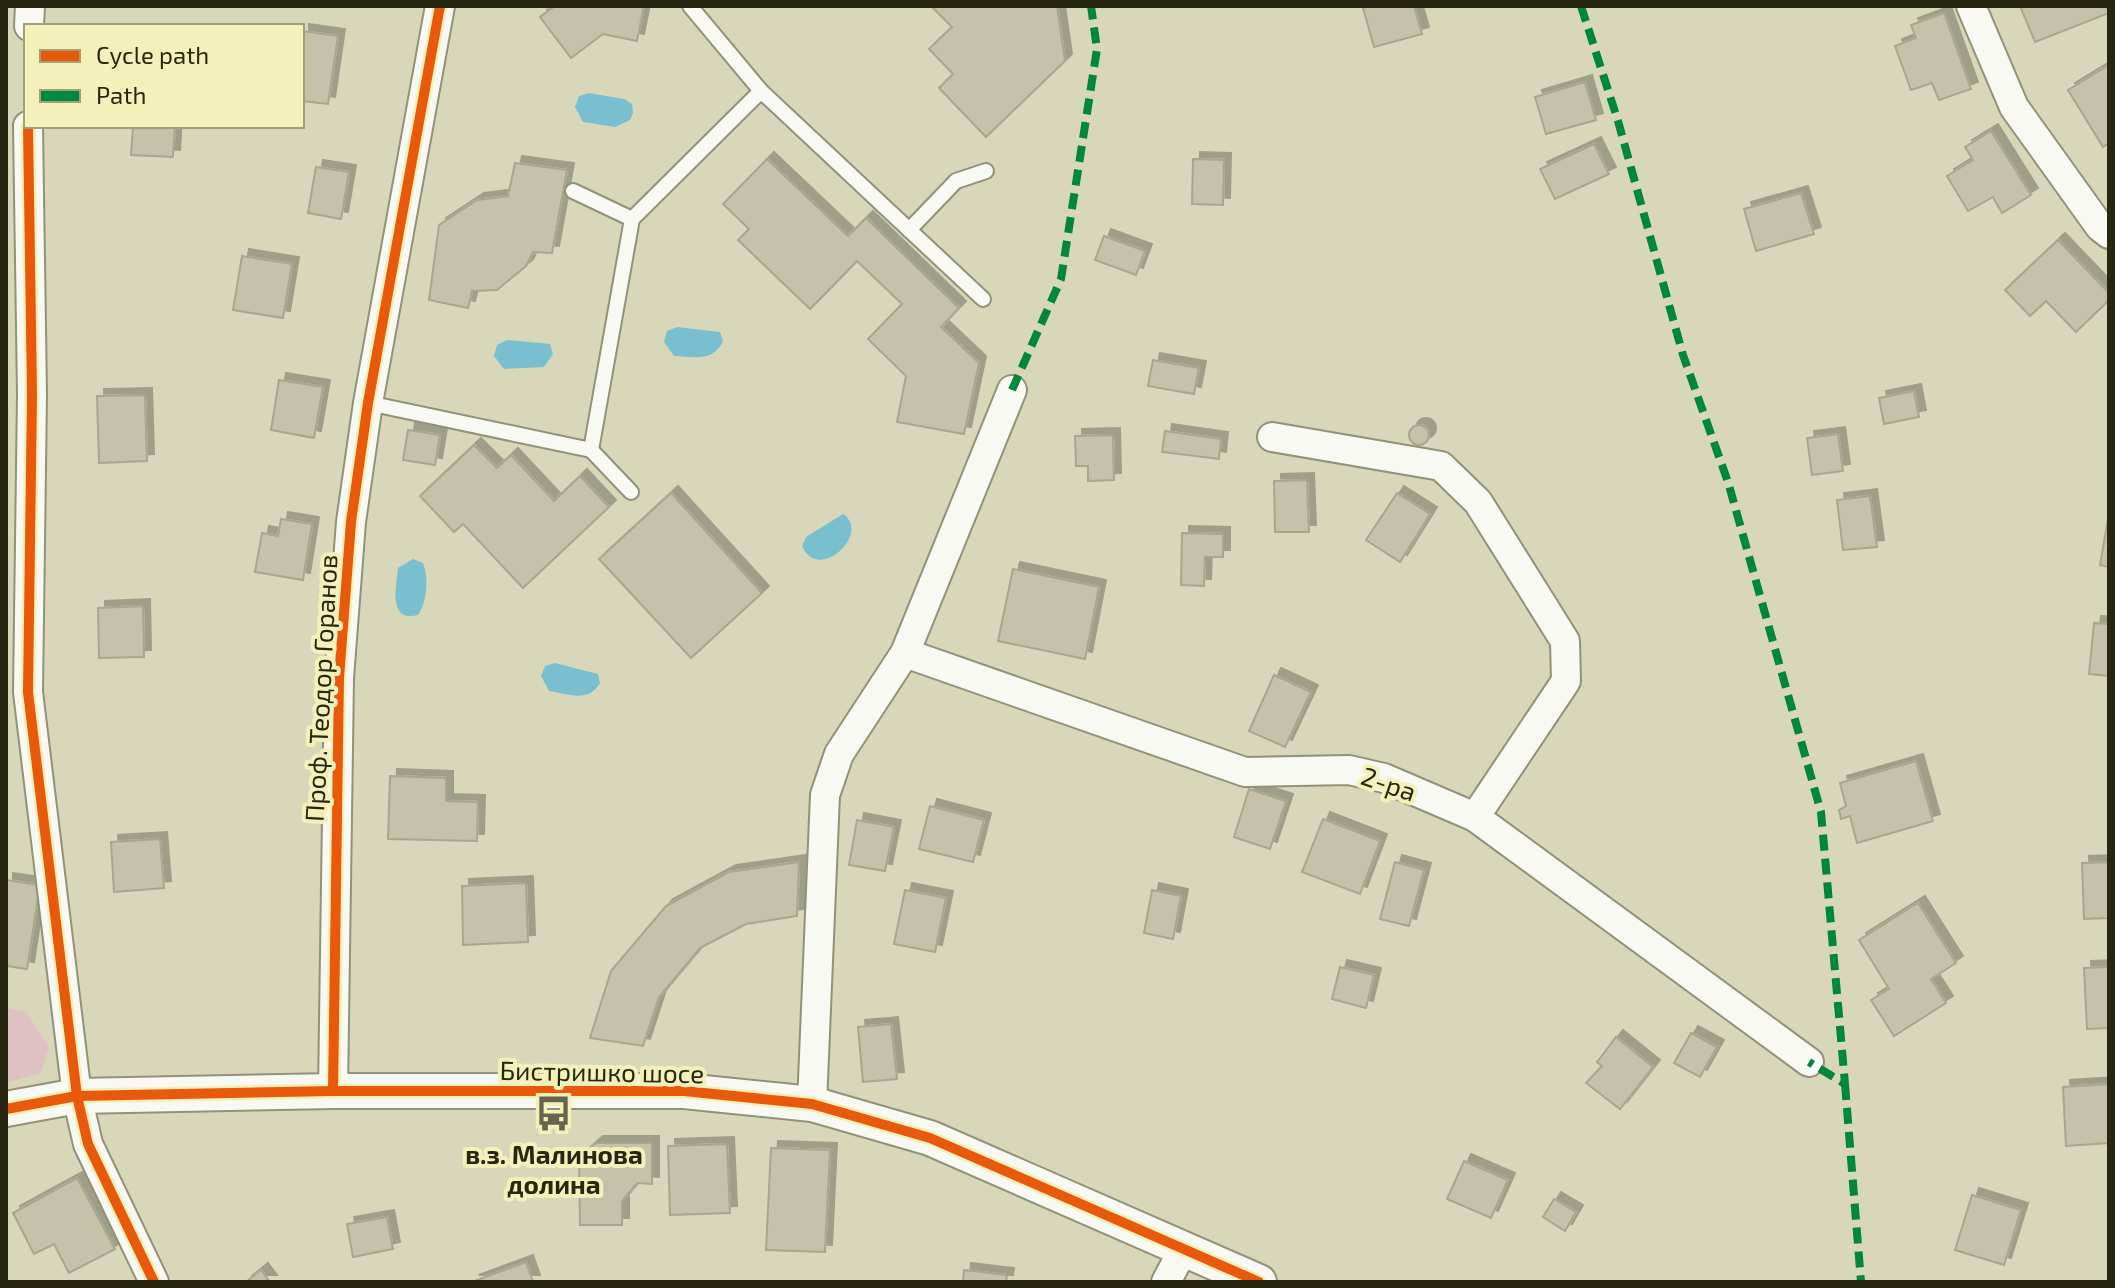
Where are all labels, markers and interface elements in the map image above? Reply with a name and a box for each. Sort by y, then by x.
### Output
legend [24,24,304,128]
text: Cycle path [96,40,209,69]
text: Path [96,80,146,109]
street label: Проф. Теодор Горанов [298,554,342,822]
street label: 2-ра [1358,759,1420,807]
street label: Бистришко шосе [499,1054,705,1088]
bus stop icon: в.з. Малинова долина [535,1095,573,1133]
place label: в.з. Малинова долина [465,1138,643,1199]

